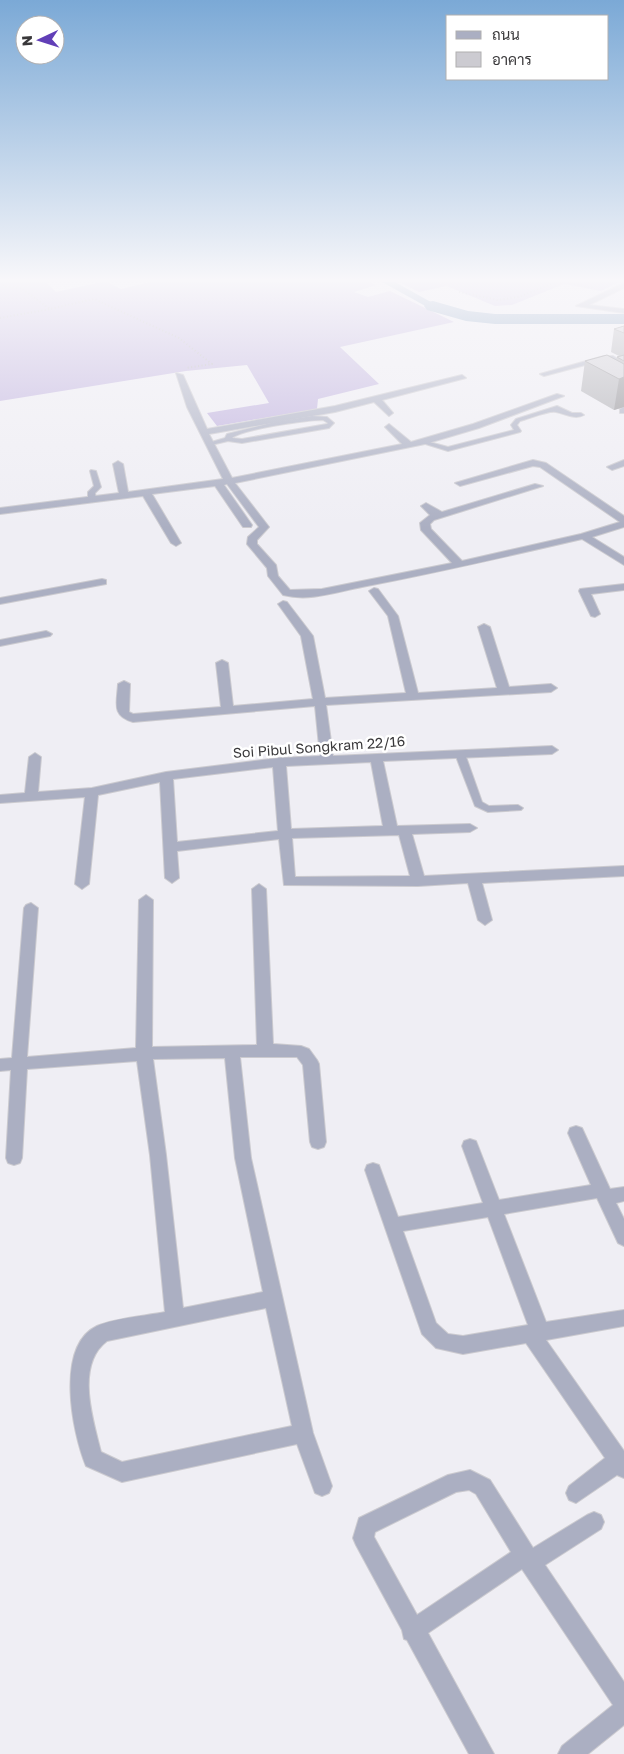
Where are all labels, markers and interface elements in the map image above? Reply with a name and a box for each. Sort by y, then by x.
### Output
north arrow [15,15,65,65]
legend [446,15,609,80]
text: ถนน [492,25,520,43]
text: N [18,35,35,47]
text: อาคาร [492,50,532,68]
street label: Soi Pibul Songkram 22/16 [232,732,406,761]

